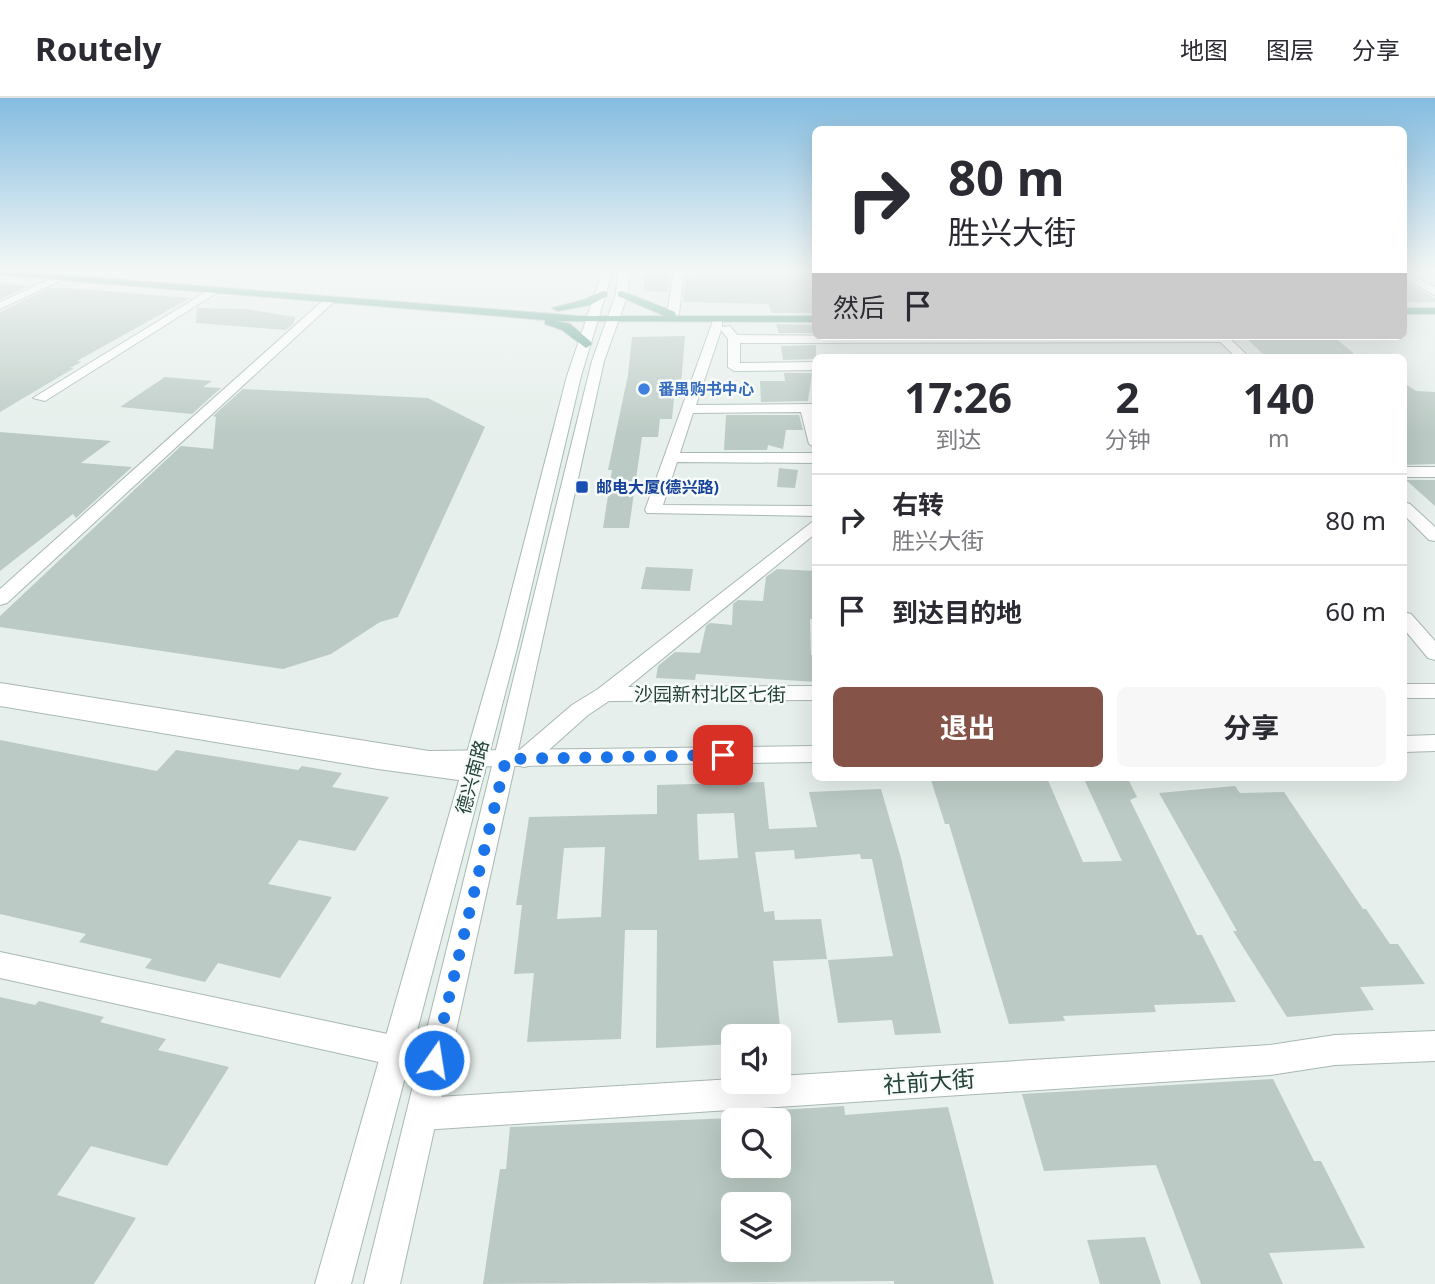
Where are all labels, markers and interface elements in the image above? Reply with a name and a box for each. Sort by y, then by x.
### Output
text: Routely [35,26,161,71]
text: 地图 [1180,33,1228,66]
text: 图层 [1266,33,1314,66]
text: 分享 [1352,33,1400,66]
text: 80 m [948,144,1065,210]
icon: right [833,154,924,245]
text: 胜兴大街 [948,210,1076,253]
icon: arrive [899,287,937,325]
text: 然后 [833,289,885,325]
text: 17:26 [904,368,1012,425]
text: 2 [1115,368,1139,425]
text: 140 [1243,369,1315,426]
place label: 番禺购书中心 [658,378,754,400]
marker: 番禺购书中心 [636,381,652,397]
text: m [1268,422,1289,454]
text: 到达 [935,423,981,455]
text: 分钟 [1104,423,1150,455]
place label: 邮电大厦(德兴路) [596,476,719,498]
marker: 邮电大厦(德兴路) [574,479,590,495]
text: 右转 [892,486,944,522]
icon: right [833,501,871,539]
text: 80 m [1325,502,1386,538]
text: 胜兴大街 [892,524,984,556]
icon: arrive [833,592,871,630]
text: 60 m [1325,593,1386,629]
text: 到达目的地 [892,594,1022,630]
street label: 沙园新村北区七街 [634,681,786,707]
button: 退出 [833,687,1103,767]
button: 分享 [1117,687,1386,767]
pin [693,725,753,785]
icon: arrive [704,736,742,774]
street label: 德兴南路 [450,737,494,817]
position arrow [397,1023,471,1097]
map controls [721,1024,791,1262]
button: sound [721,1024,791,1094]
street label: 社前大街 [882,1062,976,1100]
button: search [721,1108,791,1178]
button: layers [721,1192,791,1262]

